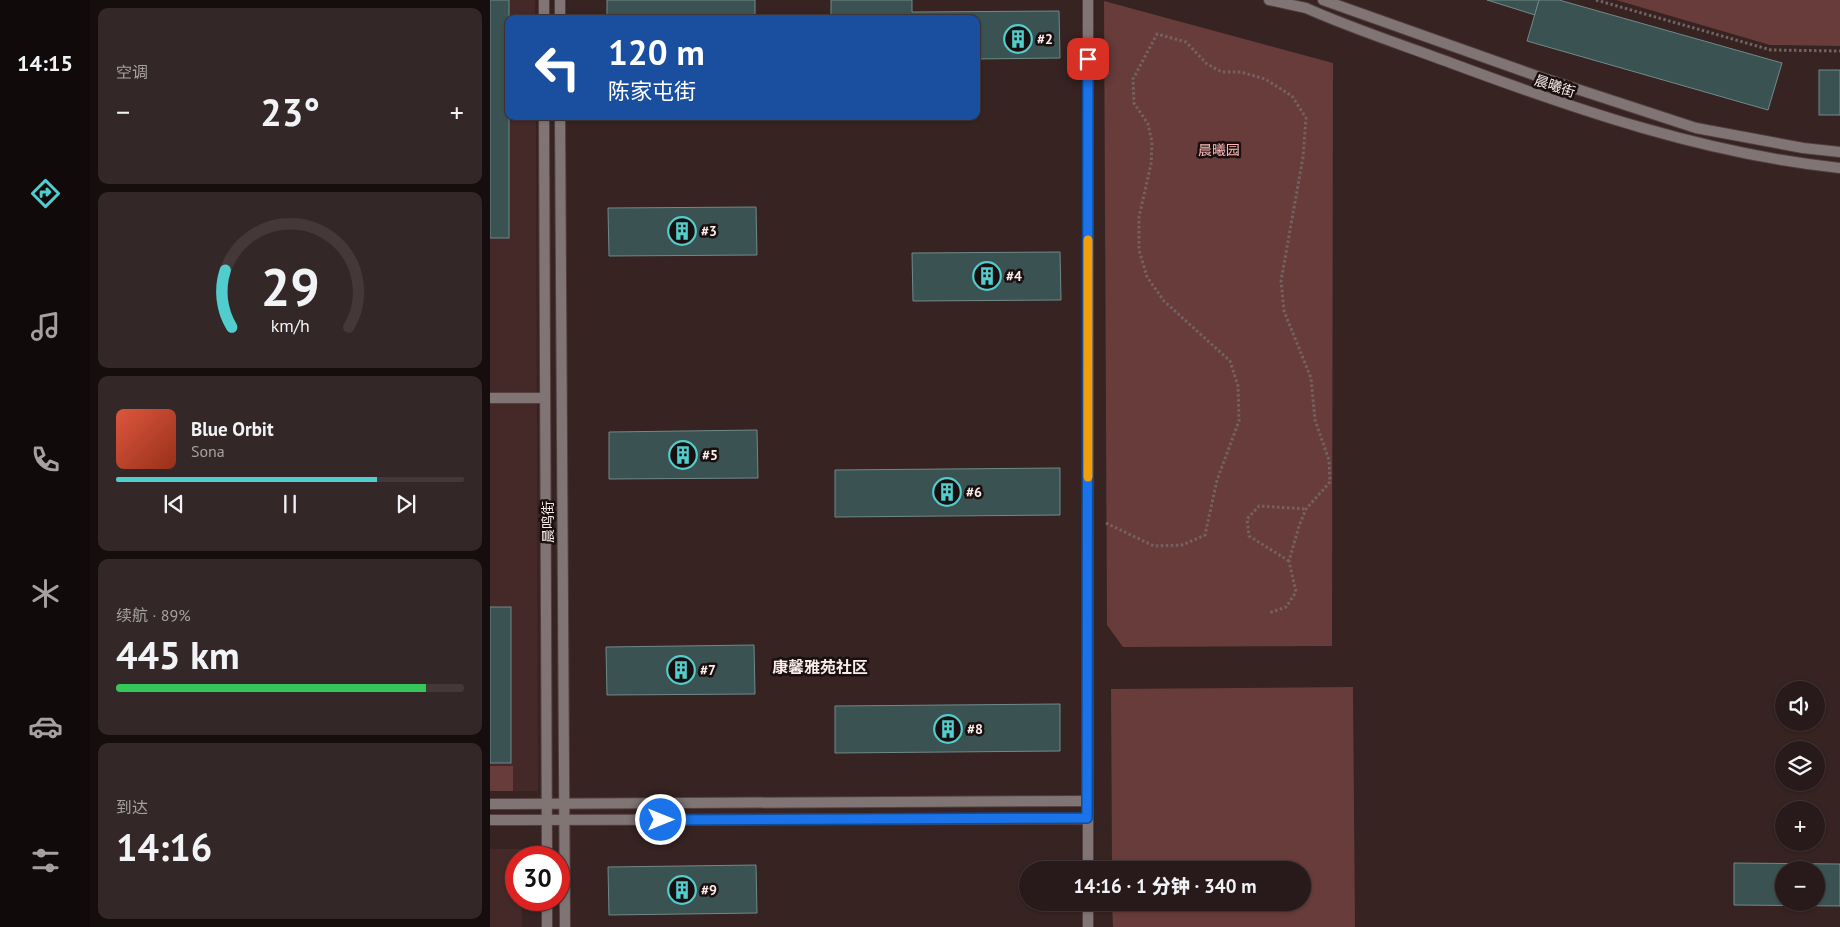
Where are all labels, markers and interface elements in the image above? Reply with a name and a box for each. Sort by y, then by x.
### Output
building icon: #2 [1003,24,1033,54]
text: 120 m [608,29,705,75]
place label: #2 [1037,30,1053,48]
icon: left [525,35,590,100]
pin [1067,38,1109,80]
icon: arrive [1074,45,1102,73]
text: 14:15 [17,49,73,77]
text: 空调 [116,62,148,82]
street label: 晨曦街 [1532,71,1578,101]
text: 陈家屯街 [608,77,696,105]
text: 23° [260,87,320,136]
text: − [116,93,130,130]
text: + [450,93,464,130]
park label: 晨曦园 [1198,141,1240,159]
icon: directions [28,176,63,211]
building icon: #3 [667,216,697,246]
place label: #3 [701,222,717,240]
text: 29 [261,253,319,320]
building icon: #4 [972,261,1002,291]
place label: #4 [1006,267,1022,285]
icon: music [28,309,63,344]
text: km/h [270,314,310,337]
text: Blue Orbit [191,417,274,441]
building icon: #5 [668,440,698,470]
text: Sona [191,441,225,461]
icon: phone [28,442,63,477]
place label: #5 [702,446,718,464]
building icon: #6 [932,477,962,507]
place label: #6 [966,483,982,501]
icon: previous [160,490,188,518]
icon: pause [276,490,304,518]
icon: next [392,490,420,518]
street label: 晨鸣街 [539,501,557,543]
icon: climate [28,576,63,611]
text: 续航 · 89% [116,605,191,625]
text: 445 km [116,630,240,679]
building icon: #7 [666,655,696,685]
district label: 康馨雅苑社区 [772,657,868,677]
place label: #7 [700,661,716,679]
map controls [1775,681,1825,911]
button: sound [1775,681,1825,731]
icon: car [28,709,63,744]
building icon: #8 [933,714,963,744]
place label: #8 [967,720,983,738]
button: layers [1775,741,1825,791]
position arrow [634,793,686,845]
text: 到达 [116,797,148,817]
button: + [1775,801,1825,851]
text: 14:16 [116,822,212,871]
icon: filters [28,843,63,878]
speed limit sign: 30 [505,846,570,911]
button: − [1775,861,1825,911]
text: 14:16 · 1 分钟 · 340 m [1073,874,1257,898]
building icon: #9 [667,875,697,905]
place label: #9 [701,881,717,899]

